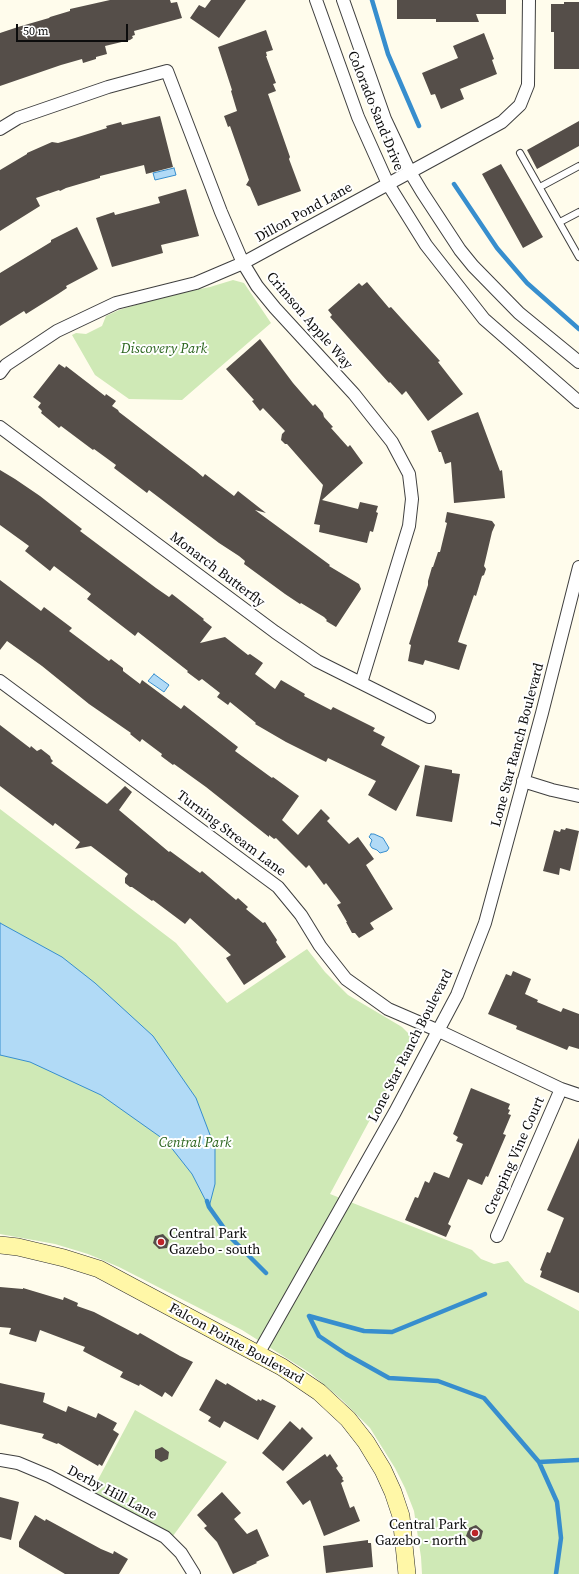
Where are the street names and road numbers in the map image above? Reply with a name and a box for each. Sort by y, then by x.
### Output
street label: Colorado Sand Drive [343,49,407,173]
street label: Dillon Pond Lane [253,179,355,247]
street label: Crimson Apple Way [262,269,356,373]
street label: Monarch Butterfly [166,529,268,611]
street label: Lone Star Ranch Boulevard [488,661,548,829]
street label: Turning Stream Lane [173,788,289,880]
street label: Lone Star Ranch Boulevard [365,967,457,1125]
street label: Creeping Vine Court [481,1094,549,1218]
street label: Falcon Pointe Boulevard [166,1300,306,1388]
street label: Derby Hill Lane [64,1462,160,1524]

